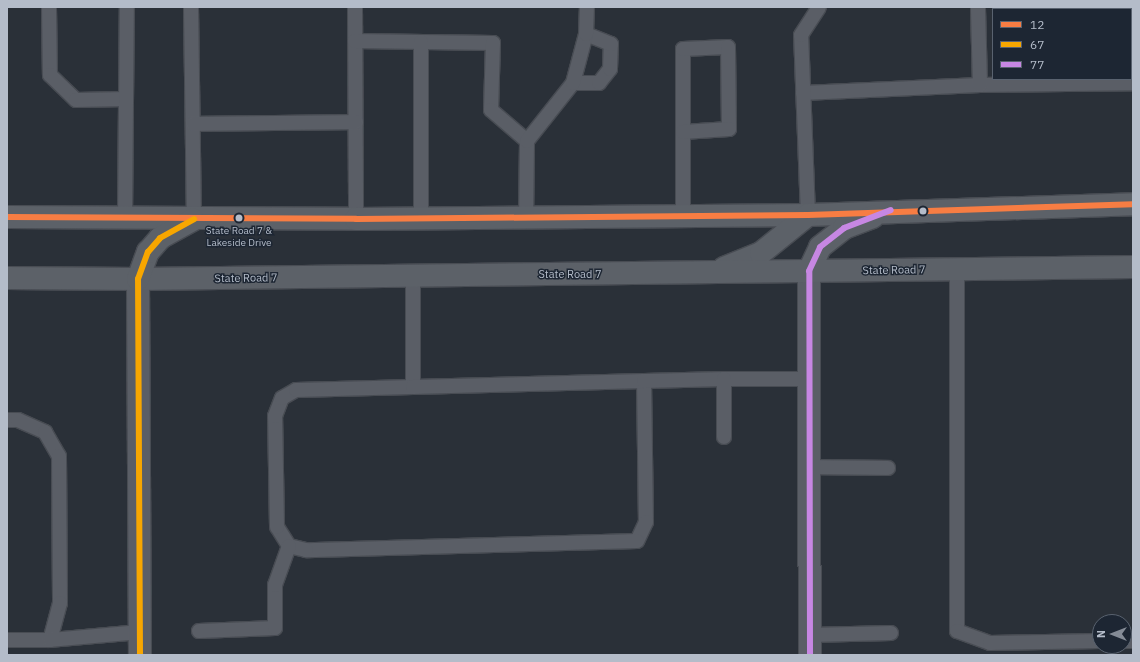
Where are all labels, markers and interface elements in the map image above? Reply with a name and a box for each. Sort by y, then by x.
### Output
legend [992,8,1132,80]
text: 12 [1030,17,1044,32]
text: 67 [1030,37,1044,52]
text: 77 [1030,57,1044,72]
unlabelled marker [918,206,928,216]
marker: State Road 7 & Lakeside Drive [234,213,244,223]
place label: State Road 7 & Lakeside Drive [206,224,272,248]
street label: State Road 7 [862,263,926,277]
street label: State Road 7 [538,267,602,281]
street label: State Road 7 [214,271,278,285]
north arrow [1092,614,1132,654]
text: N [1094,630,1108,638]

